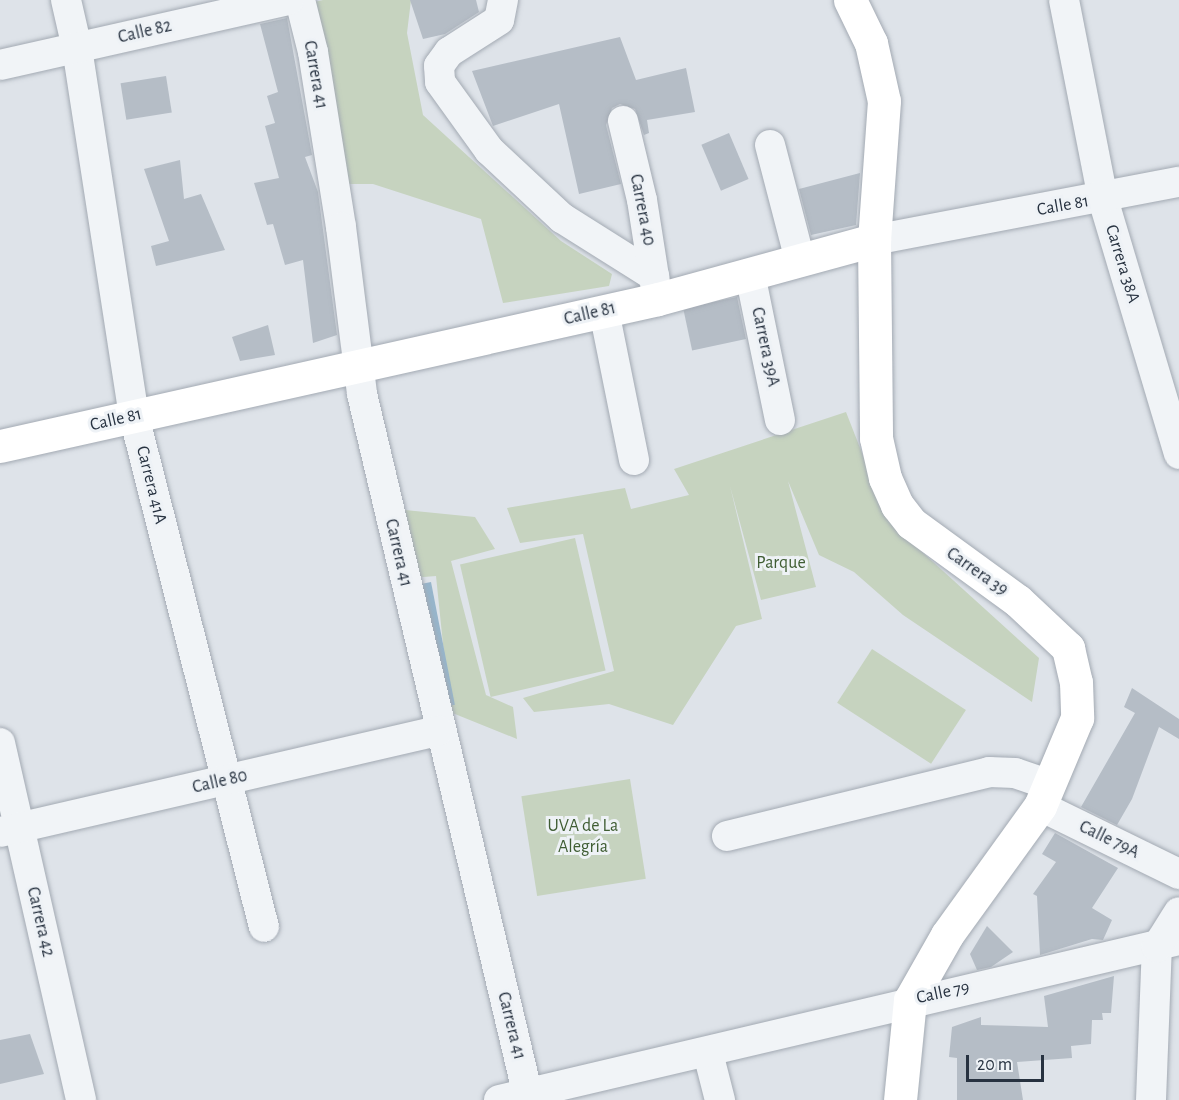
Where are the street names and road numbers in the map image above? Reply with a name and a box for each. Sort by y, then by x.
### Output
street label: Calle 82 [116,15,174,49]
street label: Carrera 41 [298,39,332,111]
street label: Carrera 40 [624,172,660,248]
street label: Calle 81 [1035,191,1091,221]
street label: Carrera 38A [1100,222,1144,306]
street label: Calle 81 [562,298,618,330]
street label: Carrera 39A [746,305,784,389]
street label: Calle 81 [88,404,144,436]
street label: Carrera 41A [131,444,171,526]
street label: Carrera 41 [380,517,416,589]
street label: Carrera 39 [942,543,1012,601]
street label: Calle 80 [190,765,250,799]
street label: Calle 79A [1075,816,1143,864]
street label: Carrera 42 [21,885,59,959]
street label: Calle 79 [914,977,972,1009]
street label: Carrera 41 [492,990,530,1062]

